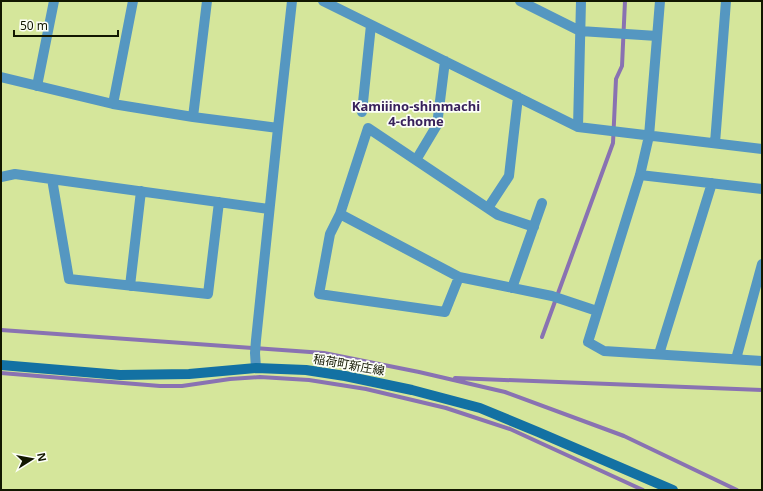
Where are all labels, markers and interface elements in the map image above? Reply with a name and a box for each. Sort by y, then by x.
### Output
scale bar [14,12,118,38]
text: 50 m [20,17,48,34]
district label: Kamiiino-shinmachi 4-chome [352,97,480,130]
street label: 稲荷町新庄線 [312,350,386,379]
north arrow [12,439,52,479]
text: N [34,451,51,463]

